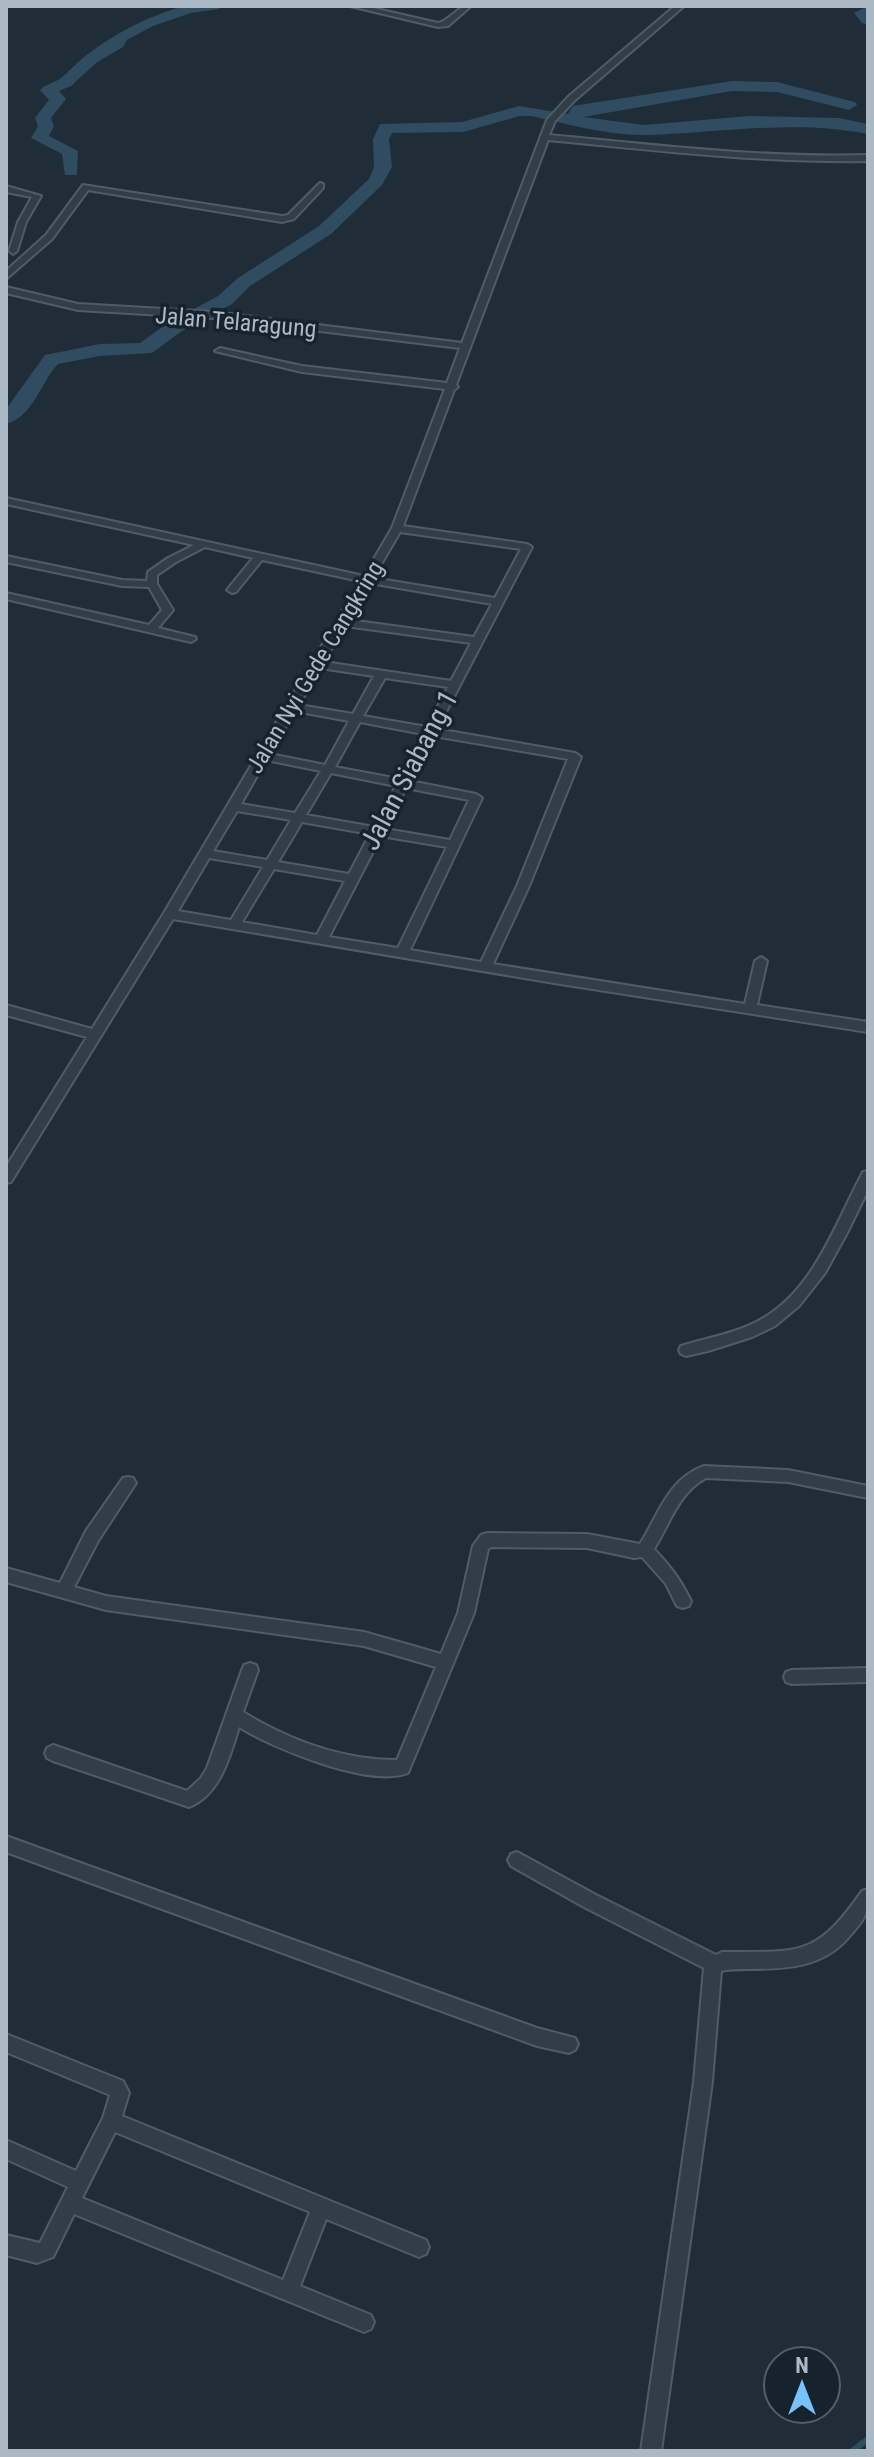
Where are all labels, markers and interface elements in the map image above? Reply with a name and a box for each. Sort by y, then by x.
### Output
street label: Jalan Telaragung [154,301,318,343]
street label: Jalan Nyi Gede Cangkring [240,556,390,778]
street label: Jalan Siabang 1 [353,685,465,855]
north arrow [762,2345,842,2425]
text: N [795,2353,809,2378]

